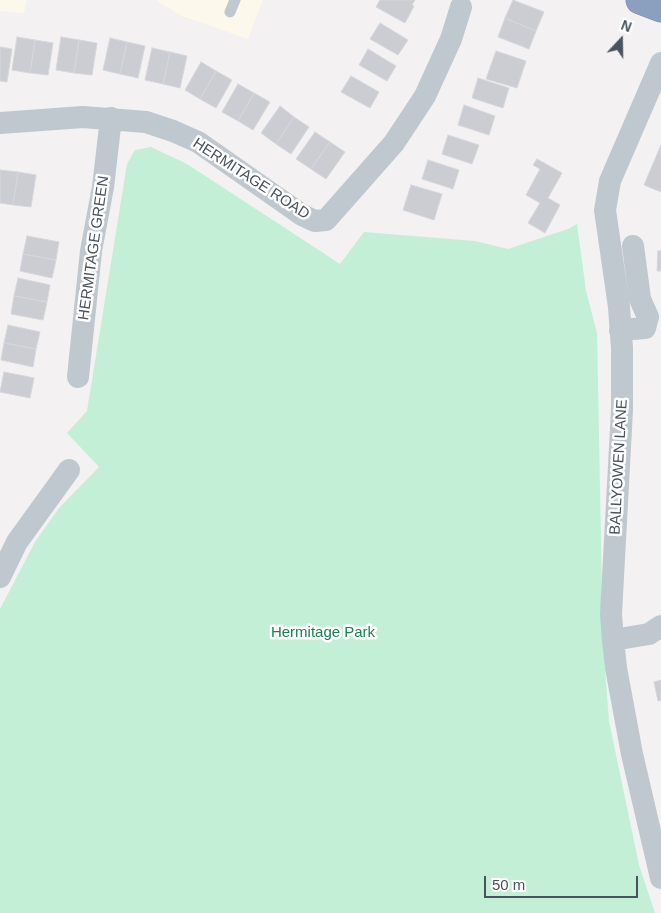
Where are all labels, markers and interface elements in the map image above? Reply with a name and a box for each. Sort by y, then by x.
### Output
north arrow [596,15,646,65]
text: N [619,17,634,35]
street label: HERMITAGE ROAD [189,135,313,223]
street label: HERMITAGE GREEN [75,175,113,321]
street label: BALLYOWEN LANE [606,399,632,535]
park label: Hermitage Park [271,624,375,642]
scale bar [486,866,640,898]
text: 50 m [492,876,525,893]

